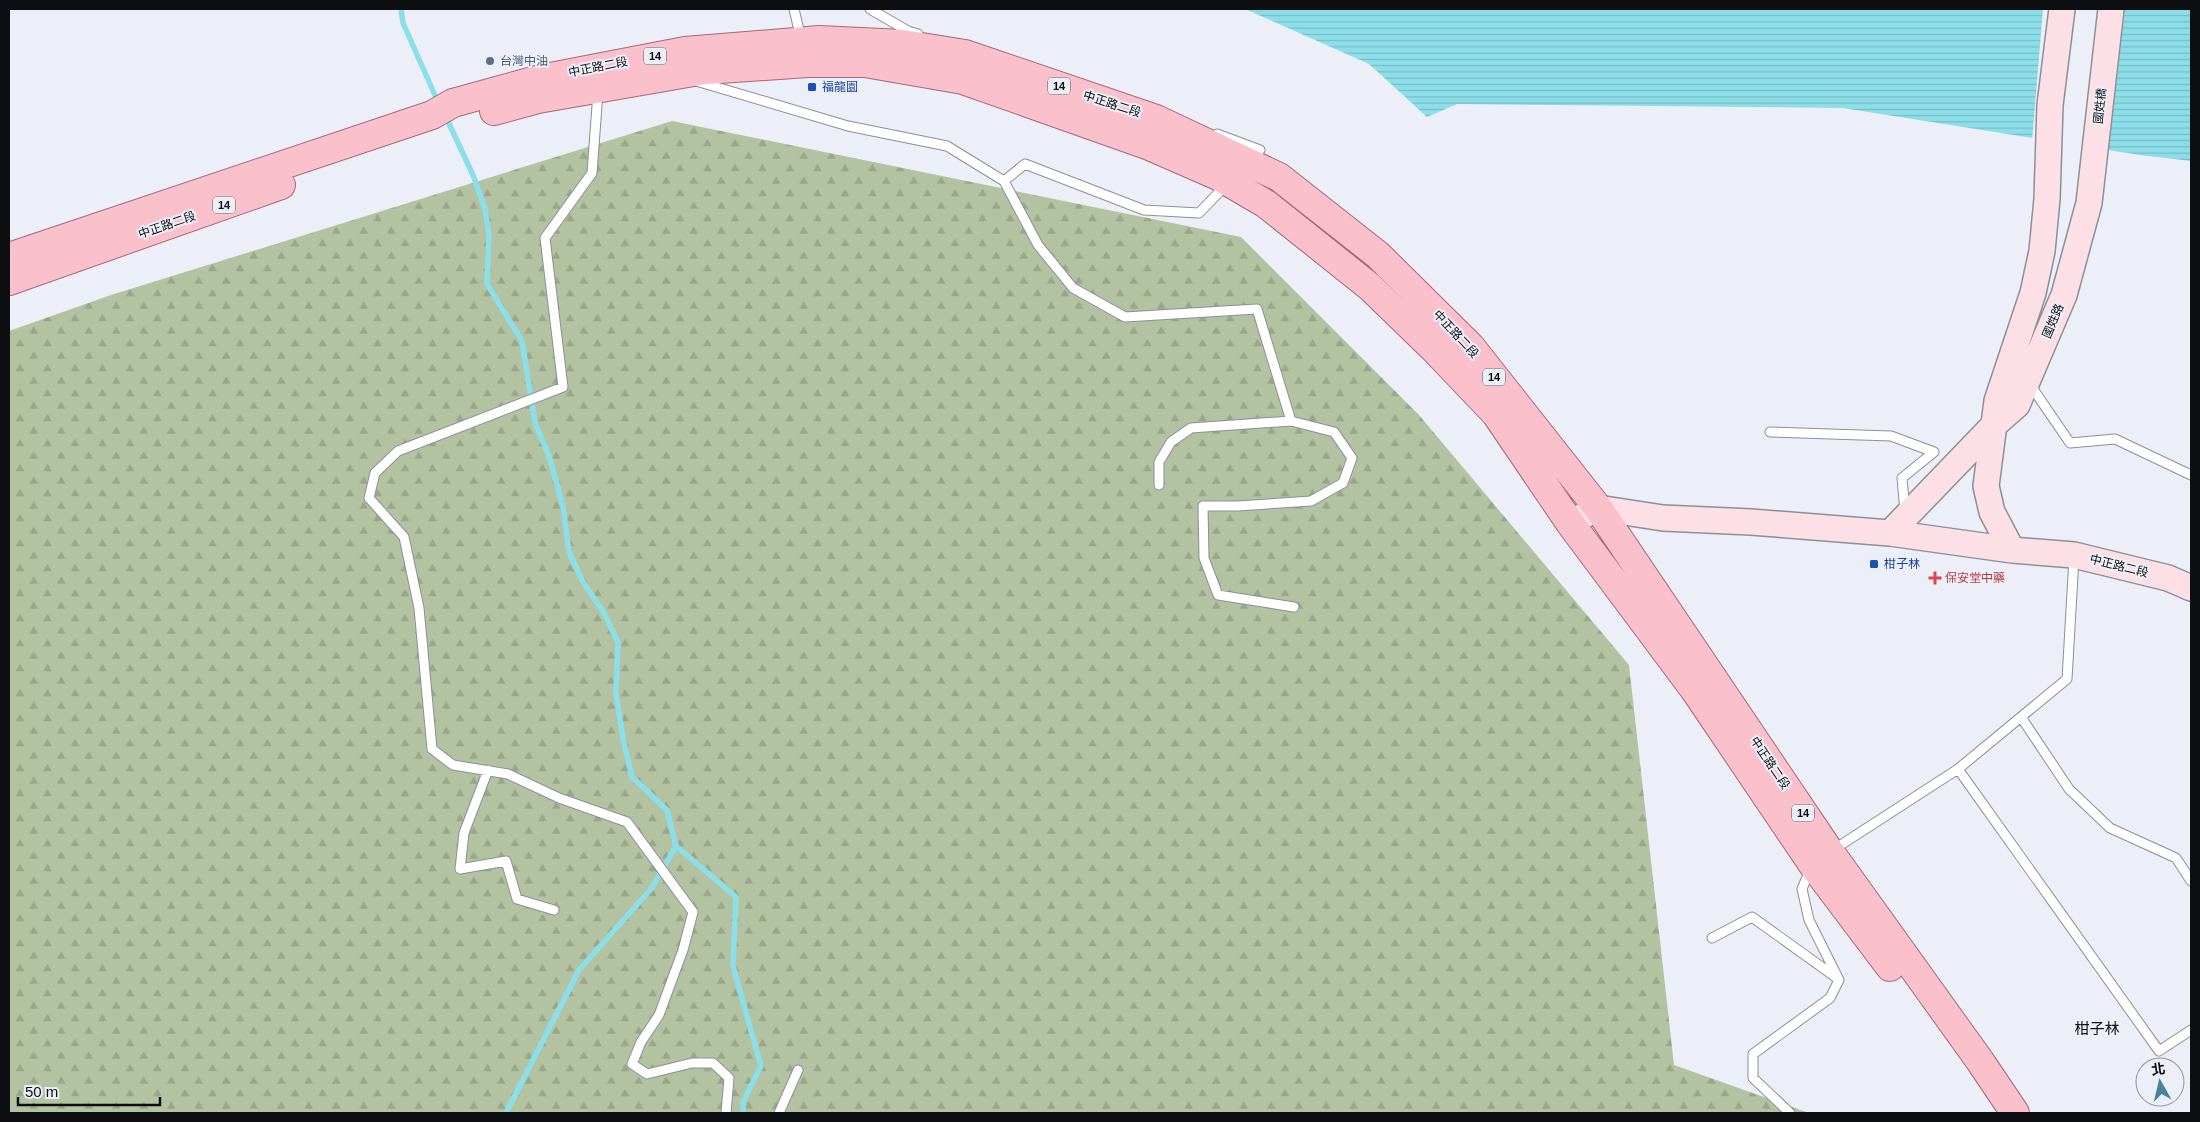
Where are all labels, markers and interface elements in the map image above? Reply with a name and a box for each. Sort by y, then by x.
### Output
road number: 14 [644,48,666,64]
place label: 台灣中油 [500,54,548,68]
street label: 中正路二段 [567,54,629,80]
marker: 台灣中油 [484,55,496,67]
road number: 14 [1048,78,1070,94]
place label: 福龍園 [822,80,858,94]
marker: 福龍園 [806,81,818,93]
street label: 國姓橋 [2091,87,2109,125]
street label: 中正路二段 [1081,88,1143,120]
road number: 14 [213,196,235,214]
street label: 中正路二段 [136,209,198,241]
street label: 國姓路 [2040,302,2066,340]
street label: 中正路二段 [1430,307,1482,361]
road number: 14 [1483,368,1505,386]
street label: 中正路二段 [2088,552,2150,580]
place label: 柑子林 [1884,557,1920,571]
marker: 柑子林 [1868,558,1880,570]
place label: 保安堂中藥 [1945,571,2005,585]
marker: 保安堂中藥 [1929,572,1941,584]
street label: 中正路二段 [1747,734,1793,792]
road number: 14 [1792,804,1814,821]
district label: 柑子林 [2074,1020,2120,1037]
north arrow [2135,1057,2185,1107]
text: 北 [2150,1060,2166,1078]
scale bar [18,1074,160,1106]
text: 50 m [25,1083,58,1100]

